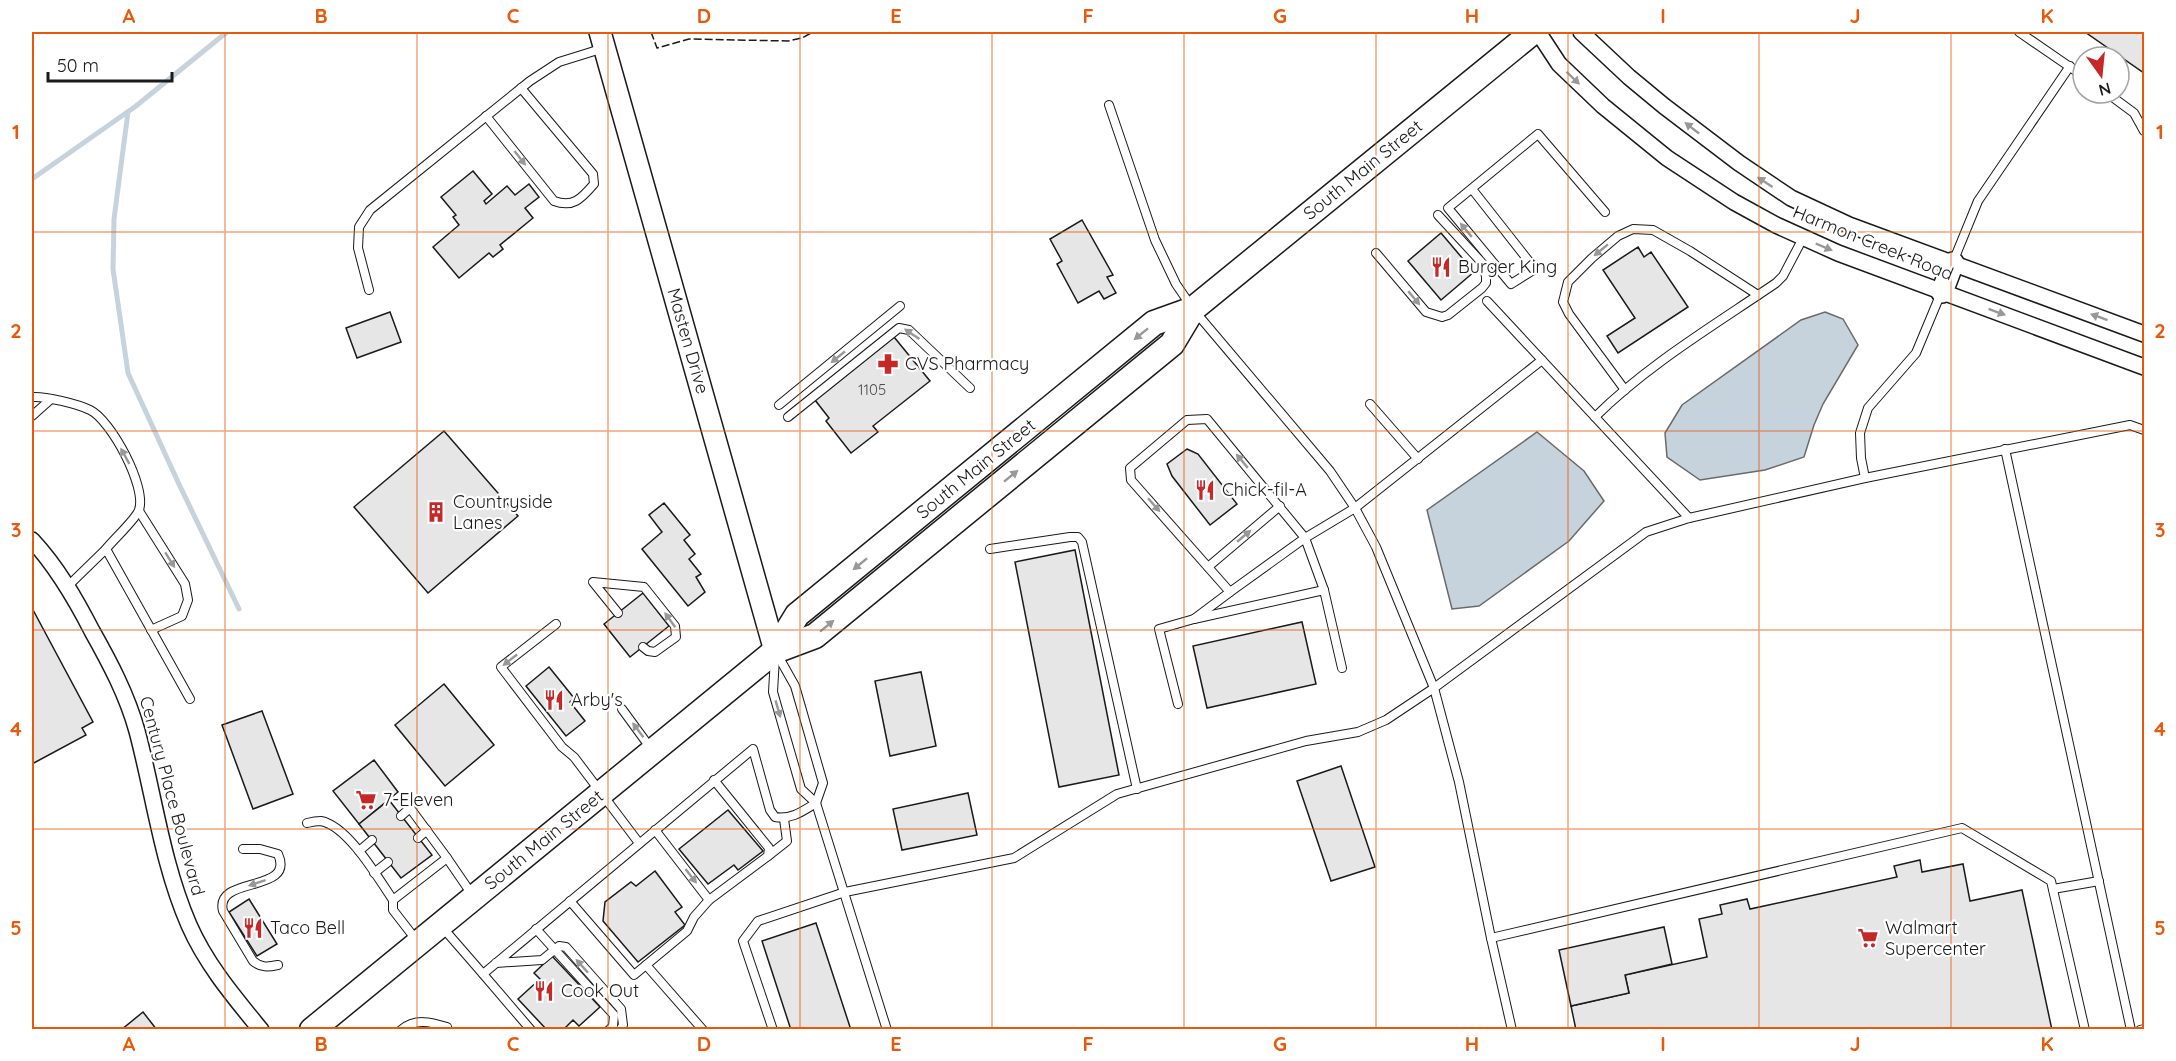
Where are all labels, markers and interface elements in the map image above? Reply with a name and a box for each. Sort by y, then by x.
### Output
text: A [123,3,136,28]
text: B [314,3,328,28]
text: C [507,3,520,28]
text: D [697,3,711,28]
text: E [890,3,902,28]
text: F [1082,3,1094,28]
text: G [1273,3,1287,28]
text: H [1465,3,1479,28]
text: I [1660,3,1666,28]
text: J [1849,3,1861,28]
text: K [2040,3,2054,28]
scale bar [48,45,172,83]
north arrow [2071,45,2131,105]
text: 50 m [57,54,99,77]
one-way arrow [1565,71,1580,84]
text: N [2097,78,2113,101]
street label: South Main Street [1298,115,1427,225]
text: 1 [12,119,20,144]
text: 1 [2156,119,2164,144]
one-way arrow [1684,121,1700,134]
one-way arrow [513,150,526,166]
one-way arrow [1757,177,1773,188]
street label: Harmon Creek Road [1789,200,1957,285]
one-way arrow [1460,223,1473,238]
one-way arrow [1594,243,1609,256]
one-way arrow [1815,243,1833,252]
restaurant icon: Burger King [1429,255,1453,279]
place label: Burger King [1458,255,1557,278]
street label: Masten Drive [662,285,715,396]
one-way arrow [1407,290,1420,305]
one-way arrow [1988,307,2006,317]
one-way arrow [2089,312,2107,322]
text: 2 [10,318,22,343]
text: 2 [2154,318,2166,343]
one-way arrow [1133,328,1149,341]
one-way arrow [903,329,920,340]
one-way arrow [830,350,846,363]
pharmacy icon: CVS Pharmacy [876,352,900,376]
place label: CVS Pharmacy [905,352,1029,375]
house number: 1105 [858,380,886,399]
street label: South Main Street [911,414,1040,524]
one-way arrow [120,447,130,464]
one-way arrow [1236,453,1249,469]
one-way arrow [1003,470,1018,483]
restaurant icon: Chick-fil-A [1193,478,1217,502]
place label: Chick-fil-A [1222,478,1307,501]
place label: Countryside Lanes [453,490,553,534]
one-way arrow [1147,497,1160,512]
building icon: Countryside Lanes [424,500,448,524]
text: 3 [11,517,21,542]
text: 3 [2155,517,2165,542]
one-way arrow [1236,530,1251,543]
one-way arrow [165,552,176,568]
one-way arrow [853,557,868,570]
one-way arrow [664,613,676,629]
one-way arrow [820,620,835,633]
one-way arrow [502,654,518,667]
restaurant icon: Arby's [542,688,566,712]
place label: Arby's [571,688,623,711]
street label: Century Place Boulevard [135,694,210,898]
one-way arrow [774,700,783,718]
text: 4 [10,716,22,741]
text: 4 [2154,716,2166,741]
one-way arrow [632,722,644,737]
street label: South Main Street [479,785,608,895]
supermarket icon: 7-Eleven [354,788,378,812]
place label: 7-Eleven [383,788,454,811]
one-way arrow [684,868,697,884]
one-way arrow [248,879,266,888]
text: 5 [10,915,22,940]
text: 5 [2154,915,2166,940]
restaurant icon: Taco Bell [241,916,265,940]
place label: Taco Bell [270,916,345,939]
place label: Walmart Supercenter [1885,916,1986,960]
supermarket icon: Walmart Supercenter [1856,926,1880,950]
one-way arrow [576,959,590,973]
restaurant icon: Cook Out [532,979,556,1003]
place label: Cook Out [561,979,639,1002]
text: A [123,1031,136,1056]
text: B [314,1031,328,1056]
text: C [507,1031,520,1056]
text: D [697,1031,711,1056]
text: E [890,1031,902,1056]
text: F [1082,1031,1094,1056]
text: G [1273,1031,1287,1056]
text: H [1465,1031,1479,1056]
text: I [1660,1031,1666,1056]
text: J [1849,1031,1861,1056]
text: K [2040,1031,2054,1056]

